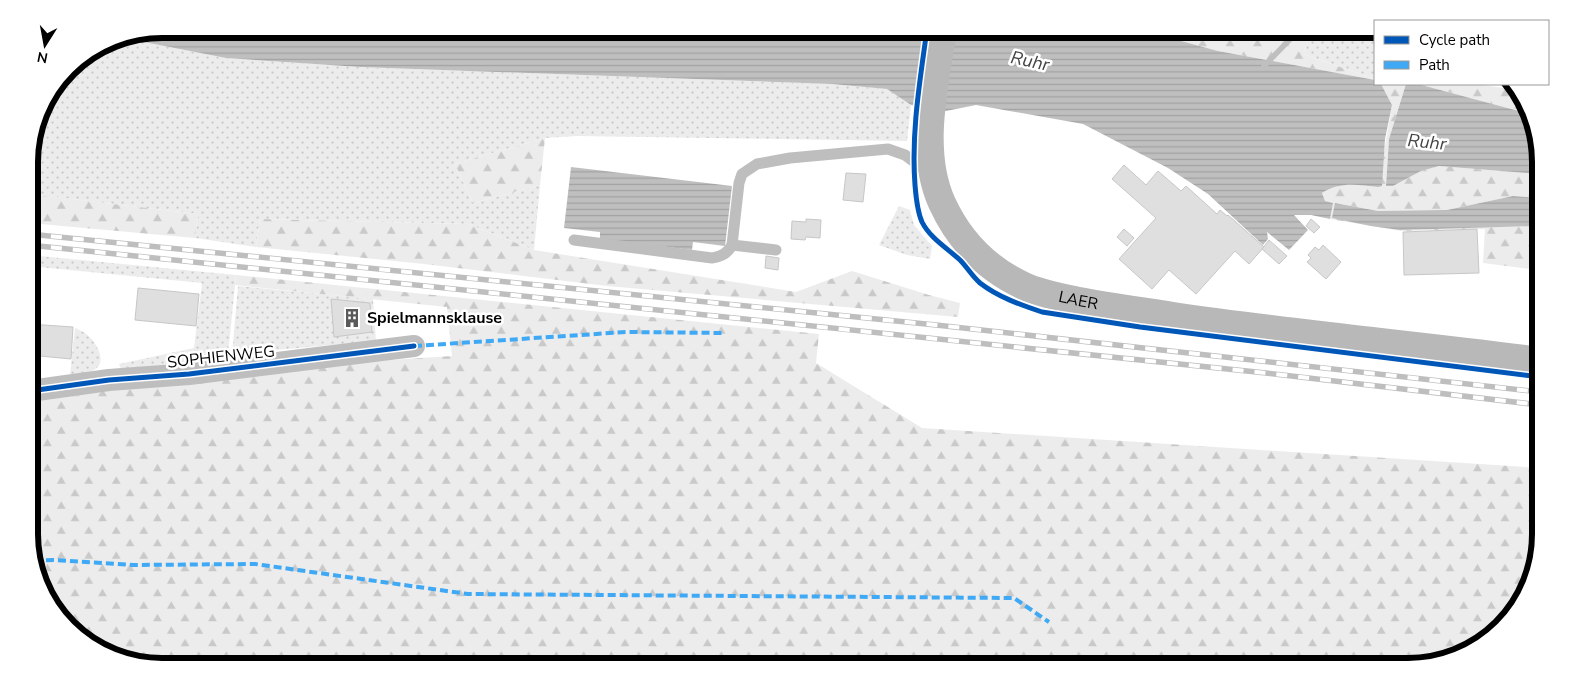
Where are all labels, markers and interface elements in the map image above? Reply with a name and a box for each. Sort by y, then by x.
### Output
north arrow [20,20,70,70]
legend [1374,20,1549,85]
text: Cycle path [1419,30,1490,50]
water label: Ruhr [1009,45,1052,77]
text: N [36,47,50,68]
text: Path [1419,55,1450,75]
water label: Ruhr [1406,128,1448,156]
street label: LAER [1056,286,1100,315]
building icon: Spielmannsklause [341,307,363,329]
place label: Spielmannsklause [367,307,502,329]
street label: SOPHIENWEG [166,340,276,374]

